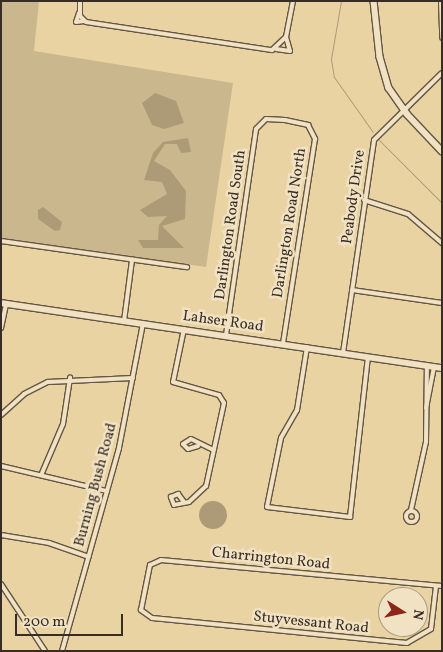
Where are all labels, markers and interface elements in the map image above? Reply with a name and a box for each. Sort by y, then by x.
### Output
street label: Darlington Road North [269,147,311,299]
street label: Darlington Road South [212,149,250,301]
street label: Peabody Drive [338,149,370,245]
street label: Lahser Road [181,307,265,337]
street label: Burning Bush Road [71,421,121,549]
street label: Charrington Road [211,544,331,574]
north arrow [378,587,428,637]
scale bar [18,604,125,636]
street label: Stuyvessant Road [252,608,370,638]
text: N [407,608,428,621]
text: 200 m [23,612,66,633]

